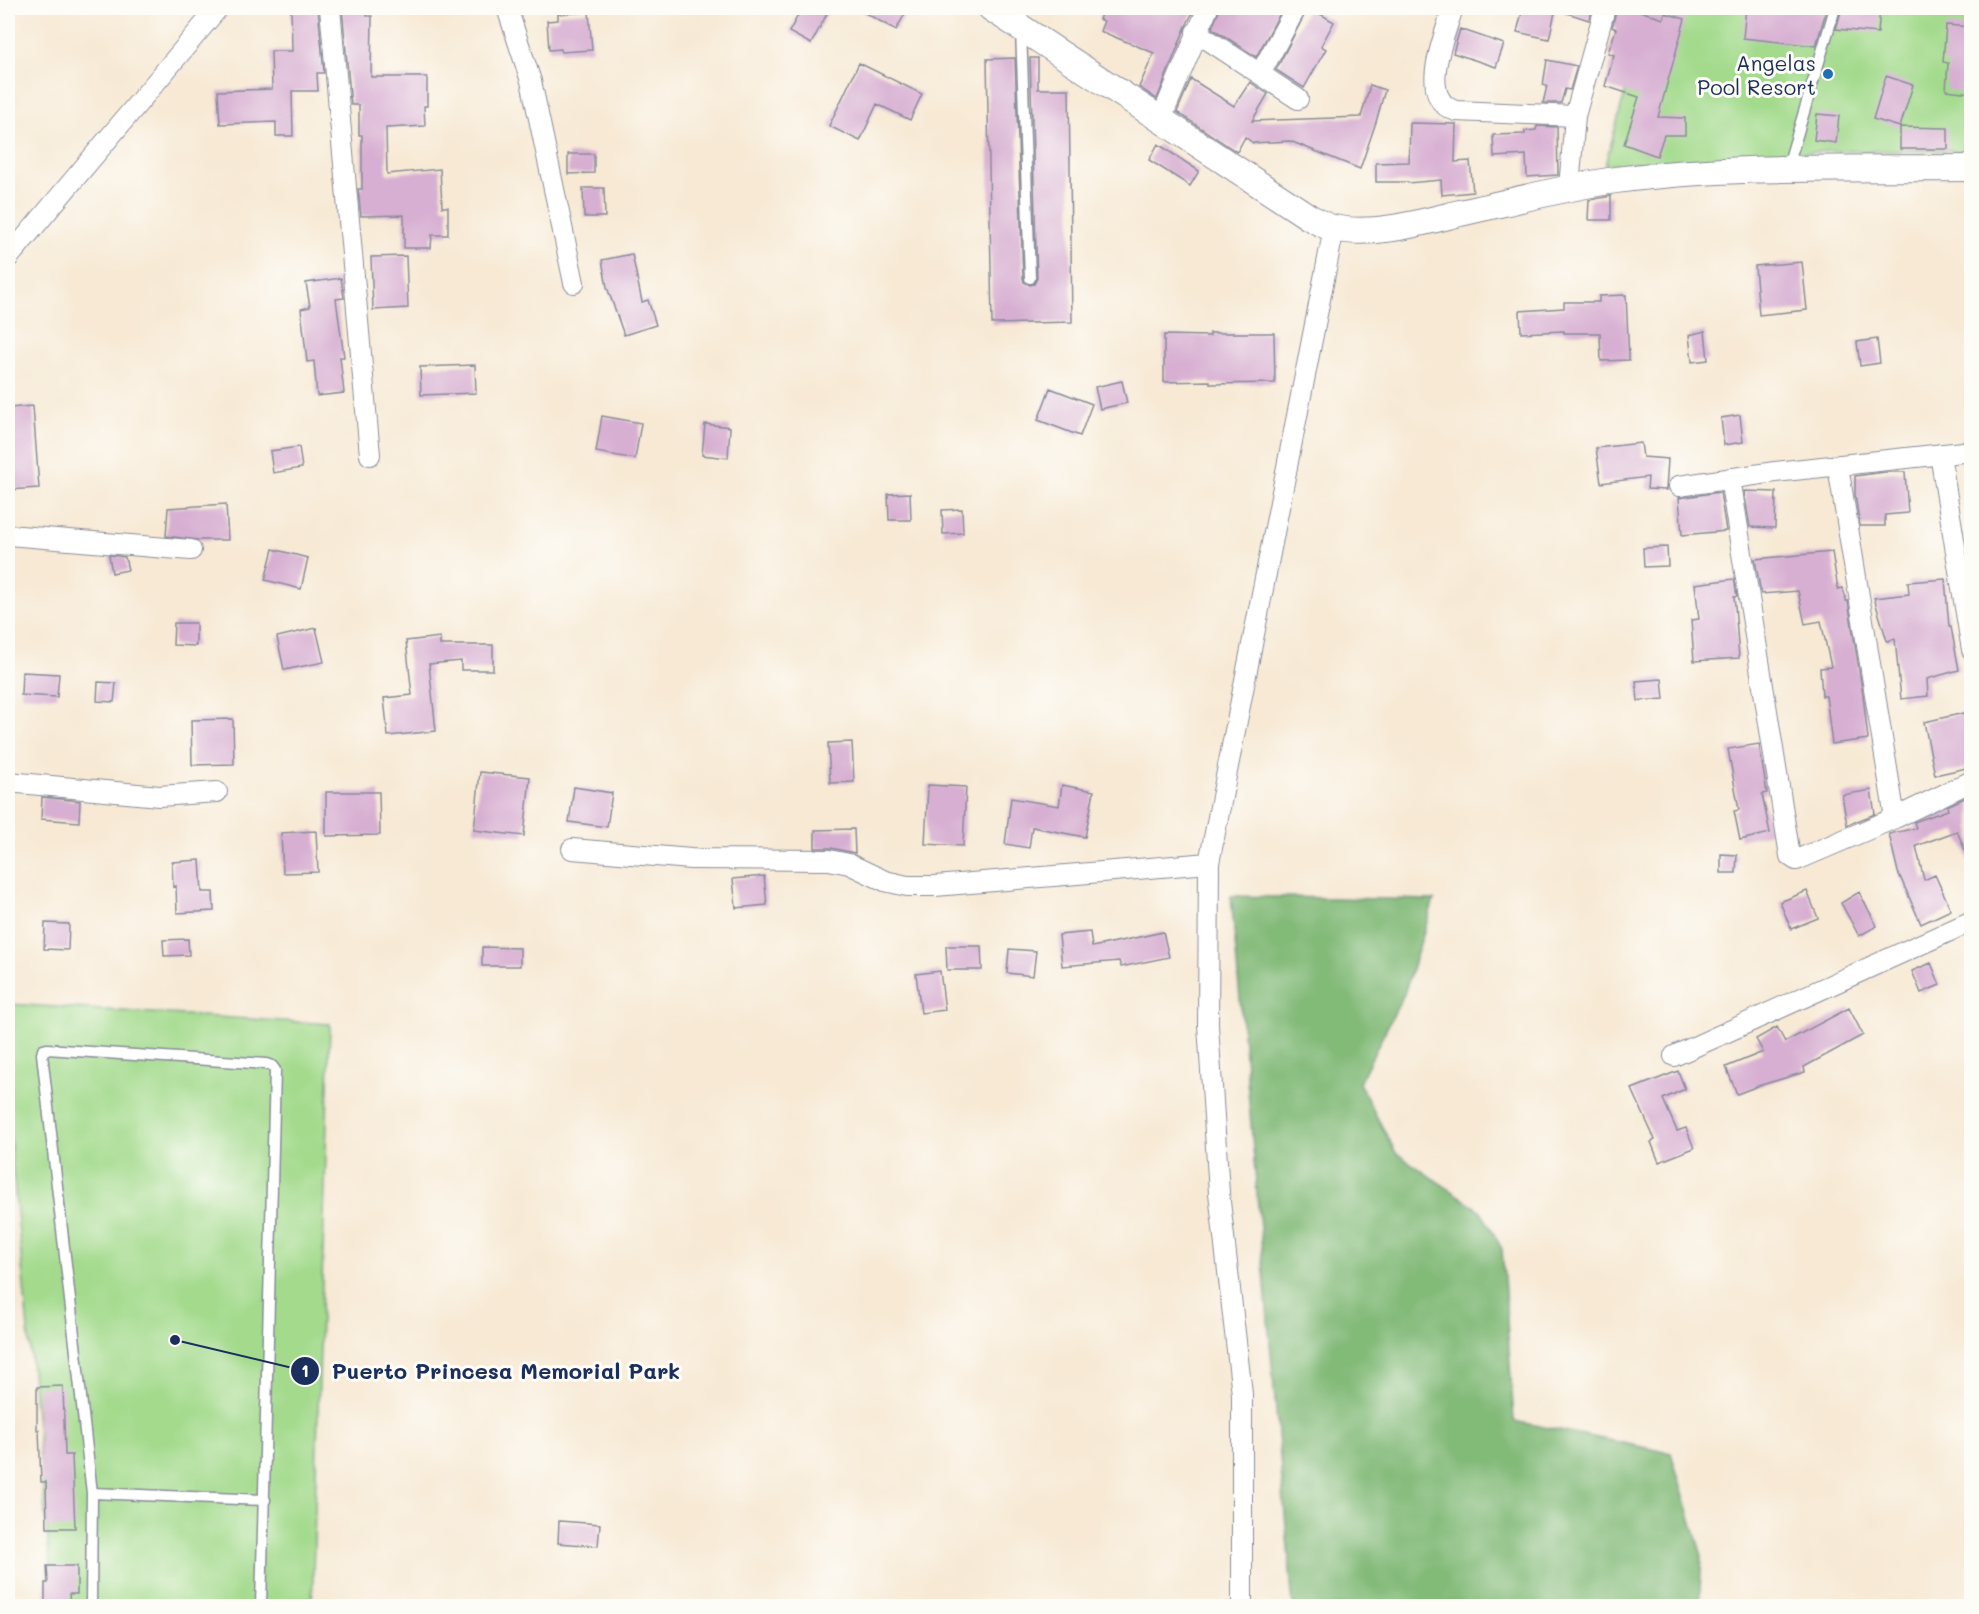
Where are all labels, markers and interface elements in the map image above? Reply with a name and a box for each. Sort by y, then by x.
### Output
place label: Angelas Pool Resort [1697,49,1816,100]
marker: Angelas Pool Resort [1821,67,1835,81]
callout: Puerto Princesa Memorial Park [290,1351,692,1391]
text: Puerto Princesa Memorial Park [332,1356,680,1385]
text: 1 [301,1358,309,1382]

